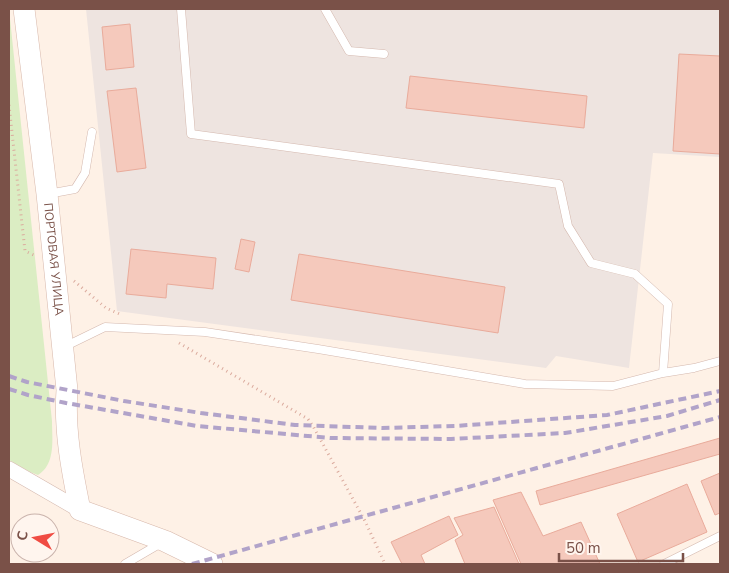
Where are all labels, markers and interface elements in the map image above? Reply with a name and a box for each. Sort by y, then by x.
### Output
street label: ПОРТОВАЯ УЛИЦА [40,202,67,317]
north arrow [10,513,60,563]
text: С [13,529,33,542]
scale bar [559,530,683,562]
text: 50 m [566,538,601,558]

